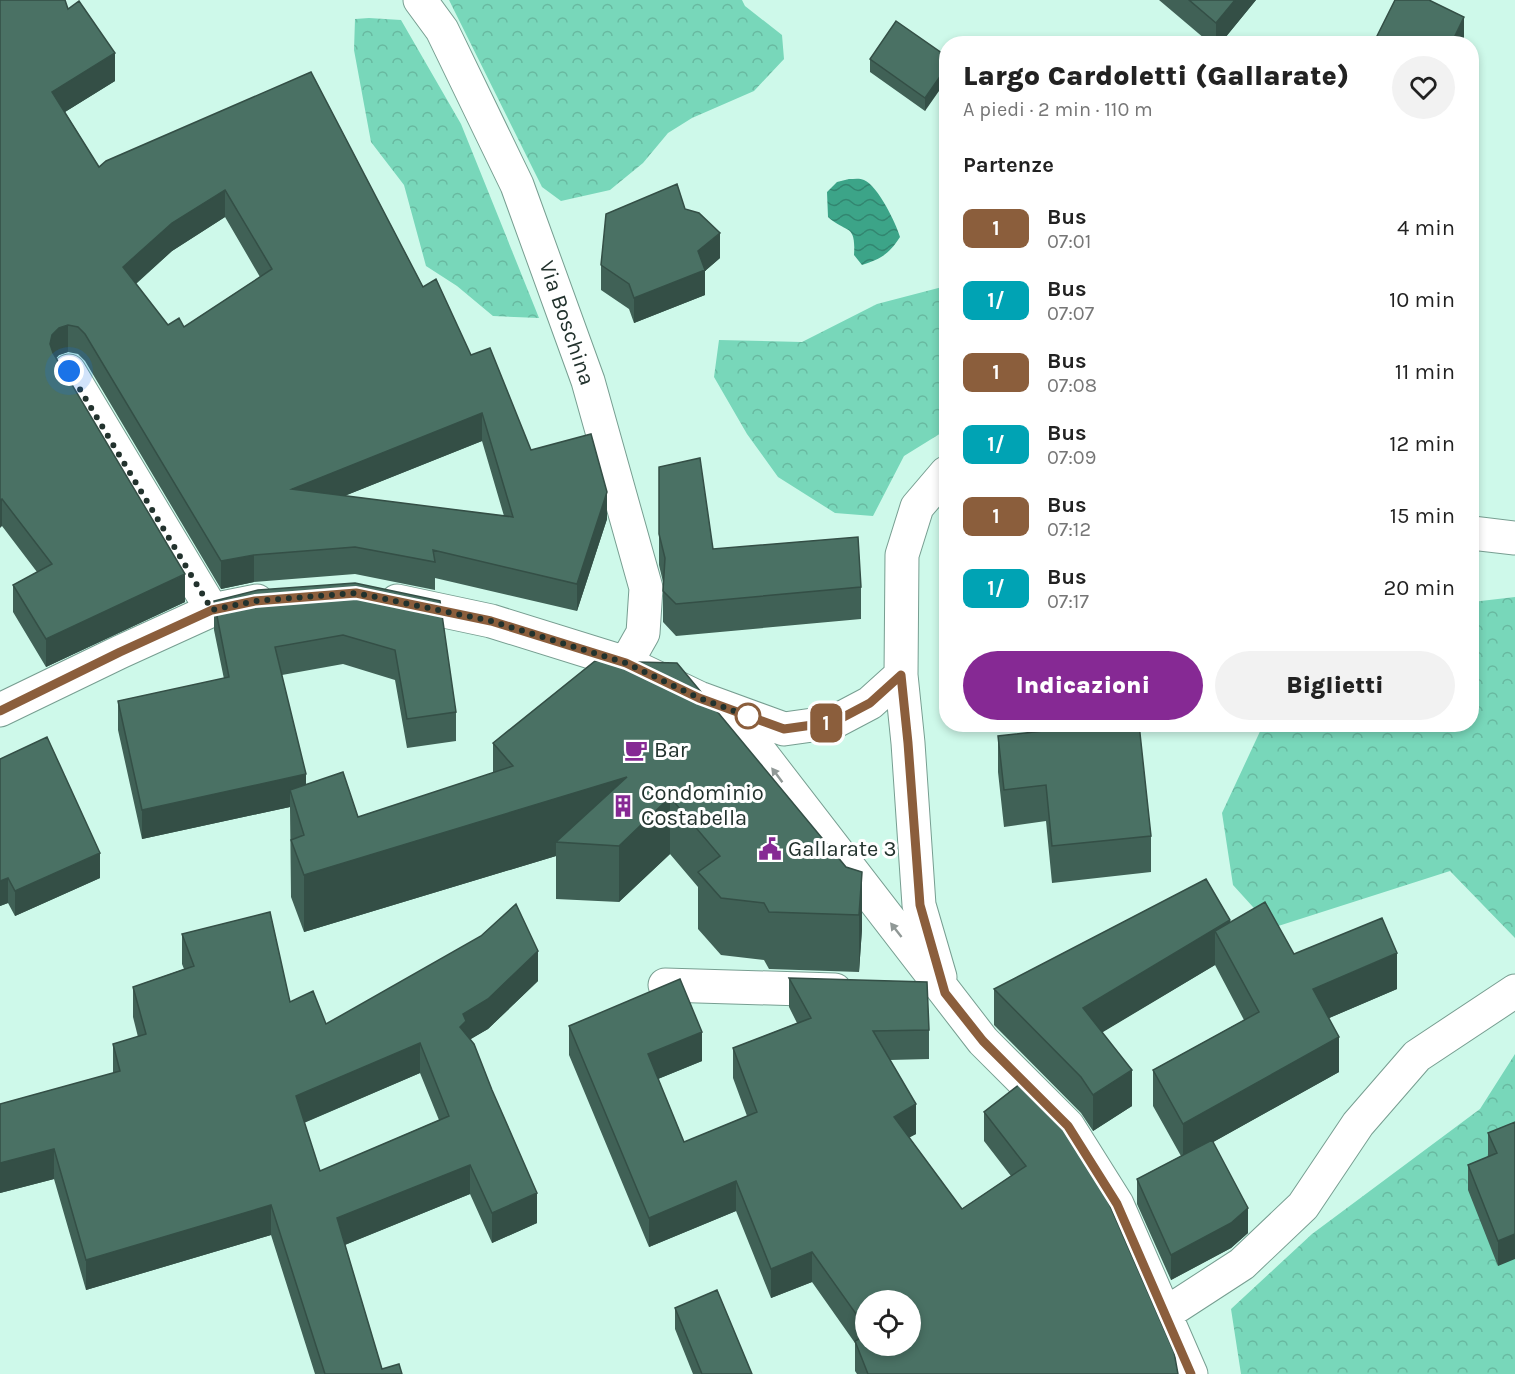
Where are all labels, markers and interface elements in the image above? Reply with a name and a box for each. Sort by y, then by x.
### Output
button: heart [1392,56,1455,119]
text: Largo Cardoletti (Gallarate) [963,59,1349,92]
text: A piedi · 2 min · 110 m [963,98,1153,121]
text: Partenze [963,152,1054,178]
text: Bus [1047,204,1087,230]
text: 4 min [1397,215,1455,241]
text: 1 [992,216,1000,240]
text: 07:01 [1047,230,1091,253]
street label: Via Boschina [534,257,600,389]
text: Bus [1047,276,1087,302]
text: 10 min [1389,287,1455,313]
text: 1/ [987,288,1005,312]
text: 07:07 [1047,302,1094,325]
text: Bus [1047,348,1087,374]
your location [54,356,84,386]
text: 11 min [1395,359,1455,385]
text: 1 [992,360,1000,384]
text: 07:08 [1047,374,1097,397]
text: Bus [1047,420,1087,446]
text: 12 min [1389,431,1455,457]
text: 1/ [987,432,1005,456]
text: 07:09 [1047,446,1096,469]
text: Bus [1047,492,1087,518]
text: 15 min [1390,503,1455,529]
text: 1 [992,504,1000,528]
text: 07:12 [1047,518,1091,541]
text: Bus [1047,564,1087,590]
text: 20 min [1384,575,1455,601]
text: 1/ [987,576,1005,600]
text: 07:17 [1047,590,1089,613]
button: Indicazioni [963,651,1203,720]
button: Biglietti [1215,651,1455,720]
unlabelled marker [735,703,761,729]
line badge: 1 [806,704,846,742]
text: 1 [822,711,830,735]
cafe icon: Bar [623,737,649,763]
place label: Bar [654,737,688,763]
one-way arrow [772,768,784,783]
place label: Condominio Costabella [641,780,764,831]
building icon: Condominio Costabella [610,793,636,819]
public building icon: Gallarate 3 [757,836,783,862]
place label: Gallarate 3 [788,836,897,862]
one-way arrow [890,922,902,938]
map controls [855,1290,921,1356]
button: locate [855,1290,921,1356]

